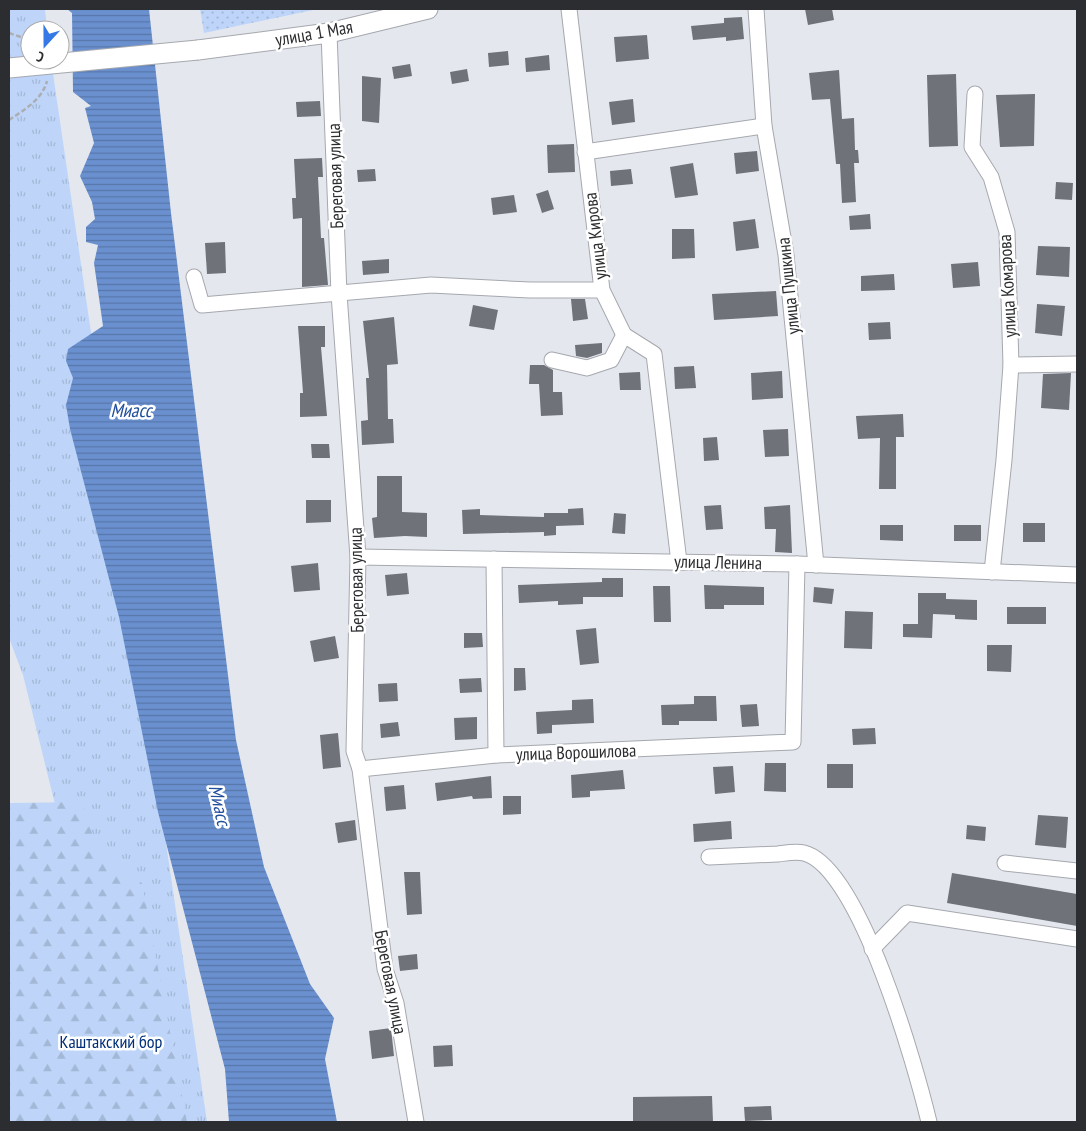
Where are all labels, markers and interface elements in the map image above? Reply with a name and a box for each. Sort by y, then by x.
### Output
street label: улица 1 Мая [273,15,355,51]
north arrow [20,20,70,70]
text: С [34,47,47,67]
street label: Береговая улица [322,123,348,229]
street label: улица Кирова [578,191,612,281]
street label: улица Комарова [993,234,1021,338]
street label: улица Пушкина [771,236,805,336]
water label: Миасс [110,398,154,422]
street label: Береговая улица [344,527,368,633]
street label: улица Ленина [674,550,762,574]
street label: улица Ворошилова [515,738,637,766]
water label: Миасс [204,782,237,830]
street label: Береговая улица [370,928,412,1036]
park label: Каштакский бор [60,1030,163,1053]

